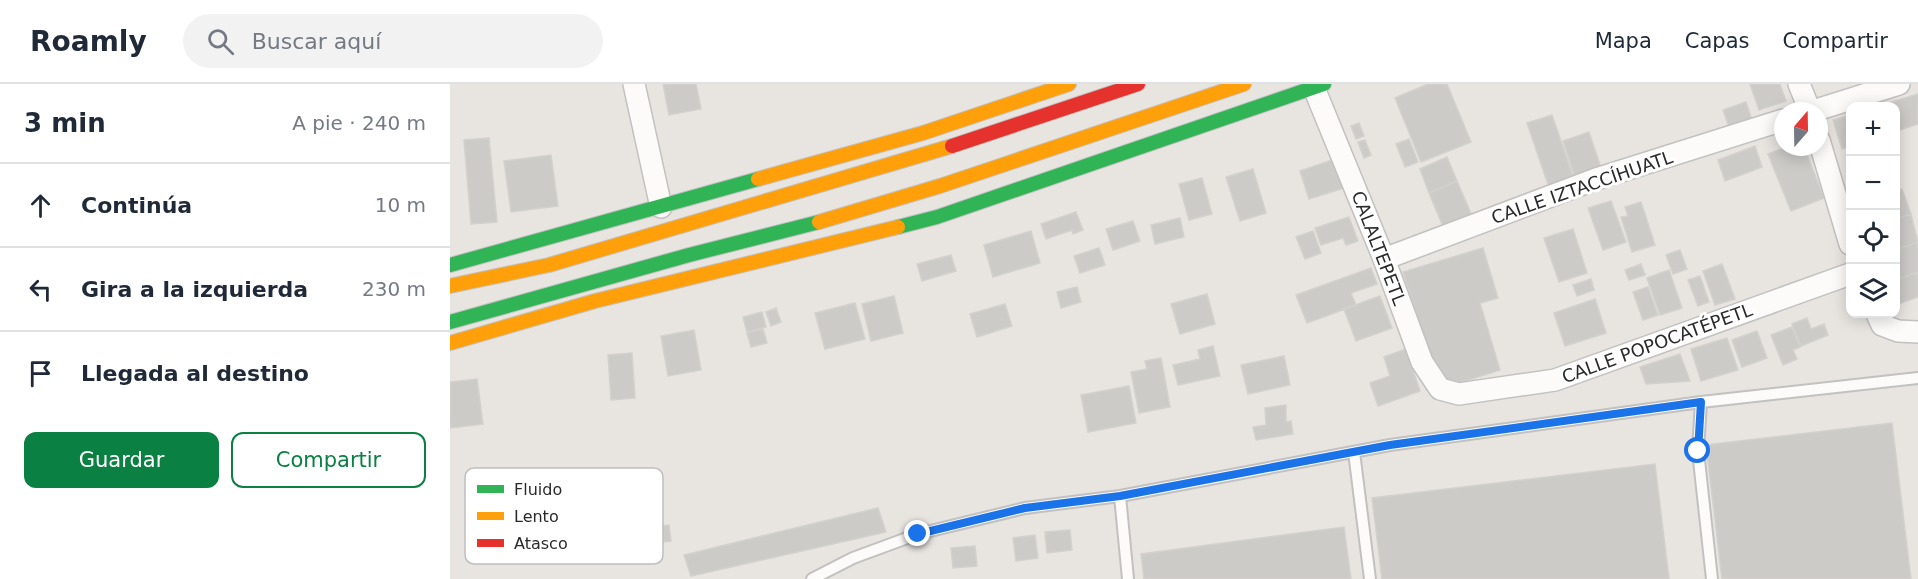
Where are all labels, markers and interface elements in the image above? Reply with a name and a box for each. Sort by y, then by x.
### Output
search box [183,14,603,68]
text: Roamly [30,25,147,58]
icon: search [204,25,237,58]
text: Buscar aquí [252,29,381,54]
text: Mapa [1595,29,1652,53]
text: Capas [1685,29,1749,53]
text: Compartir [1782,29,1888,53]
north arrow [1774,102,1828,156]
map controls [1846,102,1900,318]
button: + [1846,102,1900,156]
text: 3 min [24,108,106,138]
text: A pie · 240 m [292,111,426,135]
street label: CALLE IZTACCÍHUATL [1489,146,1675,228]
button: − [1846,156,1900,210]
street label: CALALTEPETL [1348,188,1410,308]
icon: ahead [24,189,57,222]
text: Continúa [81,193,192,218]
text: 10 m [375,193,426,217]
button: locate [1846,210,1900,264]
button: layers [1846,264,1900,318]
icon: left [24,273,57,306]
text: Gira a la izquierda [81,277,308,302]
text: 230 m [362,277,426,301]
street label: CALLE POPOCATÉPETL [1559,299,1755,387]
icon: arrive [24,357,57,390]
text: Llegada al destino [81,361,309,386]
button: Guardar [24,432,219,488]
button: Compartir [231,432,426,488]
route start [1684,437,1710,463]
legend [465,468,663,564]
text: Fluido [514,480,562,499]
text: Lento [514,507,559,526]
route end [904,520,930,546]
text: Atasco [514,534,568,553]

